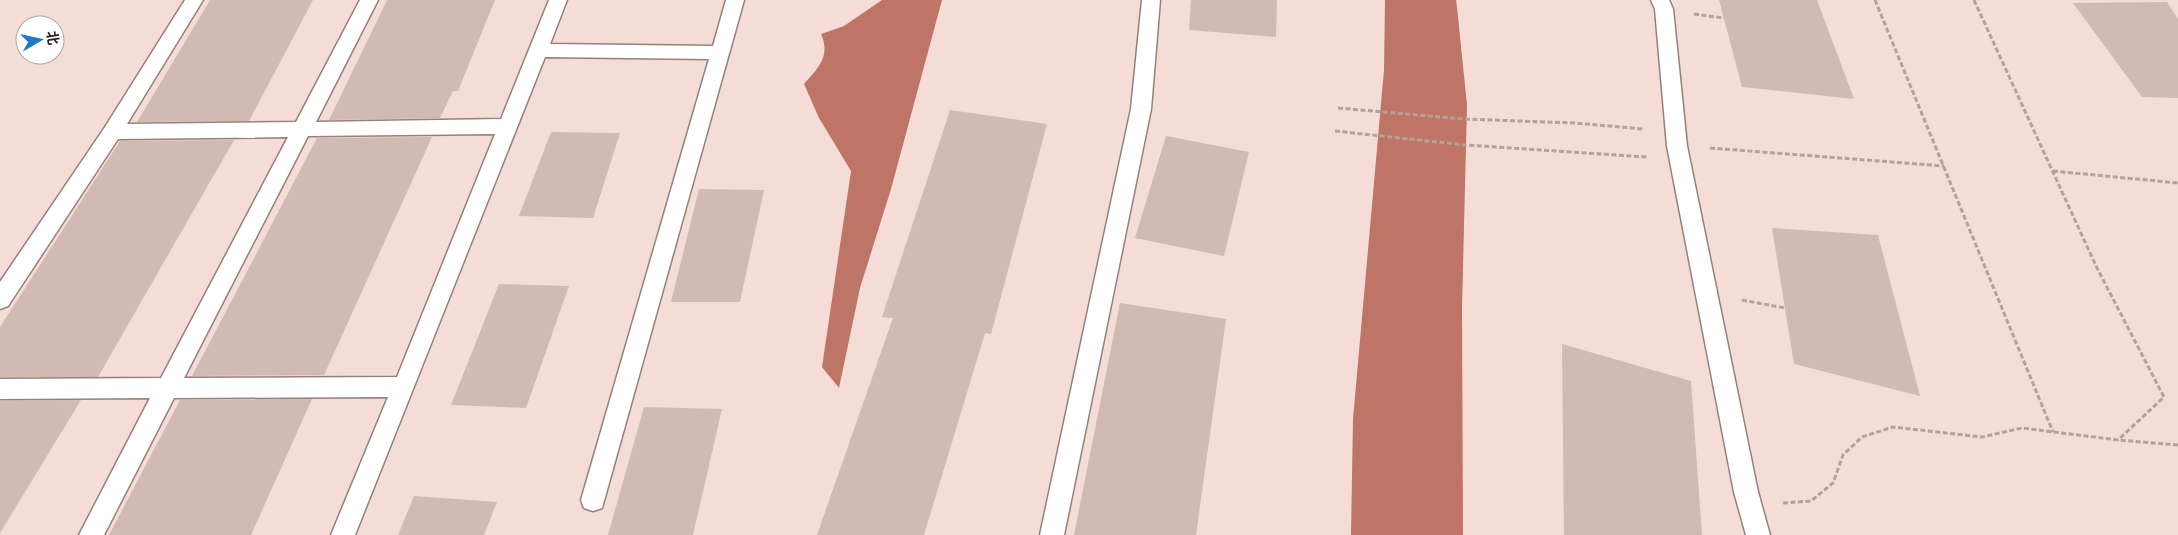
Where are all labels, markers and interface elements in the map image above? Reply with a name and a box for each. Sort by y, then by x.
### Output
north arrow [15,15,65,65]
text: 北 [43,29,64,46]

